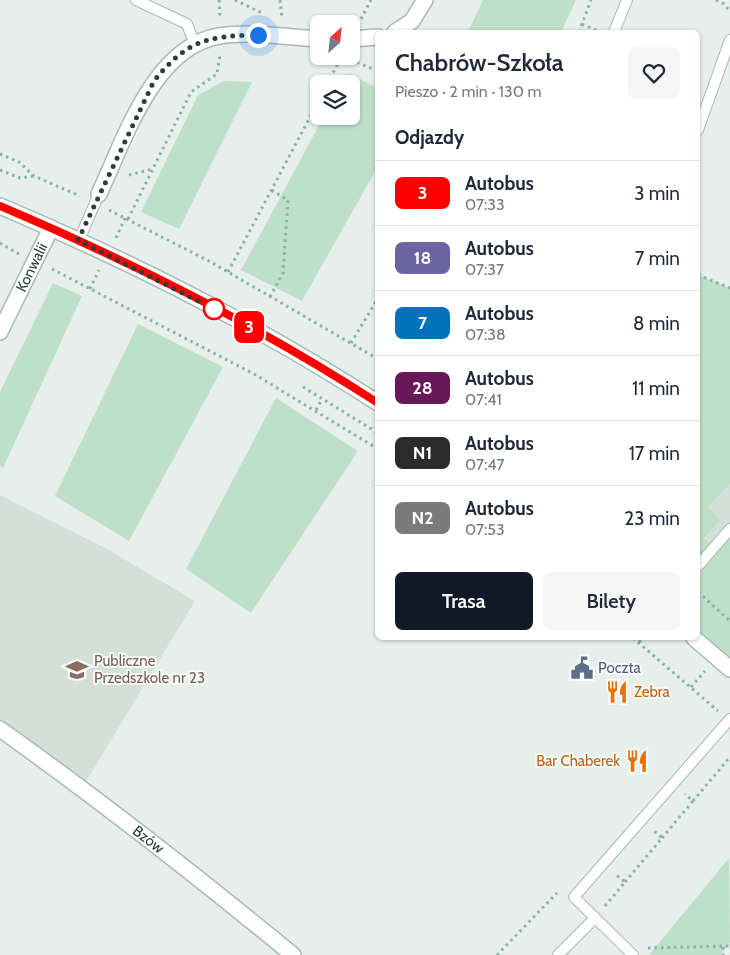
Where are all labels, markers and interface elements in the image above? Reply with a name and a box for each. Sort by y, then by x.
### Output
north arrow [310,15,360,65]
map controls [310,15,360,125]
your location [246,23,271,48]
button: heart [628,47,680,99]
text: Chabrów-Szkoła [395,48,564,77]
button: layers [310,75,360,125]
text: Pieszo · 2 min · 130 m [395,82,541,101]
text: Odjazdy [395,126,464,149]
text: Autobus [465,172,534,195]
text: 3 [418,182,427,204]
text: 3 min [634,182,680,205]
text: 07:33 [465,195,505,214]
text: Autobus [465,237,534,260]
street label: Konwalii [12,240,51,295]
text: 18 [414,247,431,269]
text: 7 min [635,247,680,270]
text: 07:37 [465,260,504,279]
unlabelled marker [203,298,225,320]
text: Autobus [465,302,534,325]
line badge: 3 [233,311,265,343]
text: 7 [418,312,427,334]
text: 8 min [633,312,680,335]
text: 3 [244,316,254,338]
text: 07:38 [465,325,506,344]
text: Autobus [465,367,534,390]
text: 28 [412,377,433,399]
text: 11 min [632,377,680,400]
text: 07:41 [465,390,502,409]
text: Autobus [465,432,534,455]
text: N1 [413,442,432,464]
text: 17 min [629,442,680,465]
text: 07:47 [465,455,505,474]
text: Autobus [465,497,534,520]
text: N2 [411,507,434,529]
text: 23 min [624,507,680,530]
text: 07:53 [465,520,505,539]
button: Trasa [395,572,533,630]
button: Bilety [543,572,680,630]
place label: Publiczne Przedszkole nr 23 [94,652,205,687]
public building icon: Poczta [569,655,595,681]
school or university icon: Publiczne Przedszkole nr 23 [64,657,90,683]
place label: Poczta [598,659,642,677]
restaurant icon: Zebra [604,679,630,705]
place label: Zebra [634,683,670,701]
restaurant icon: Bar Chaberek [624,748,650,774]
place label: Bar Chaberek [536,752,620,770]
street label: Bzów [129,822,168,857]

